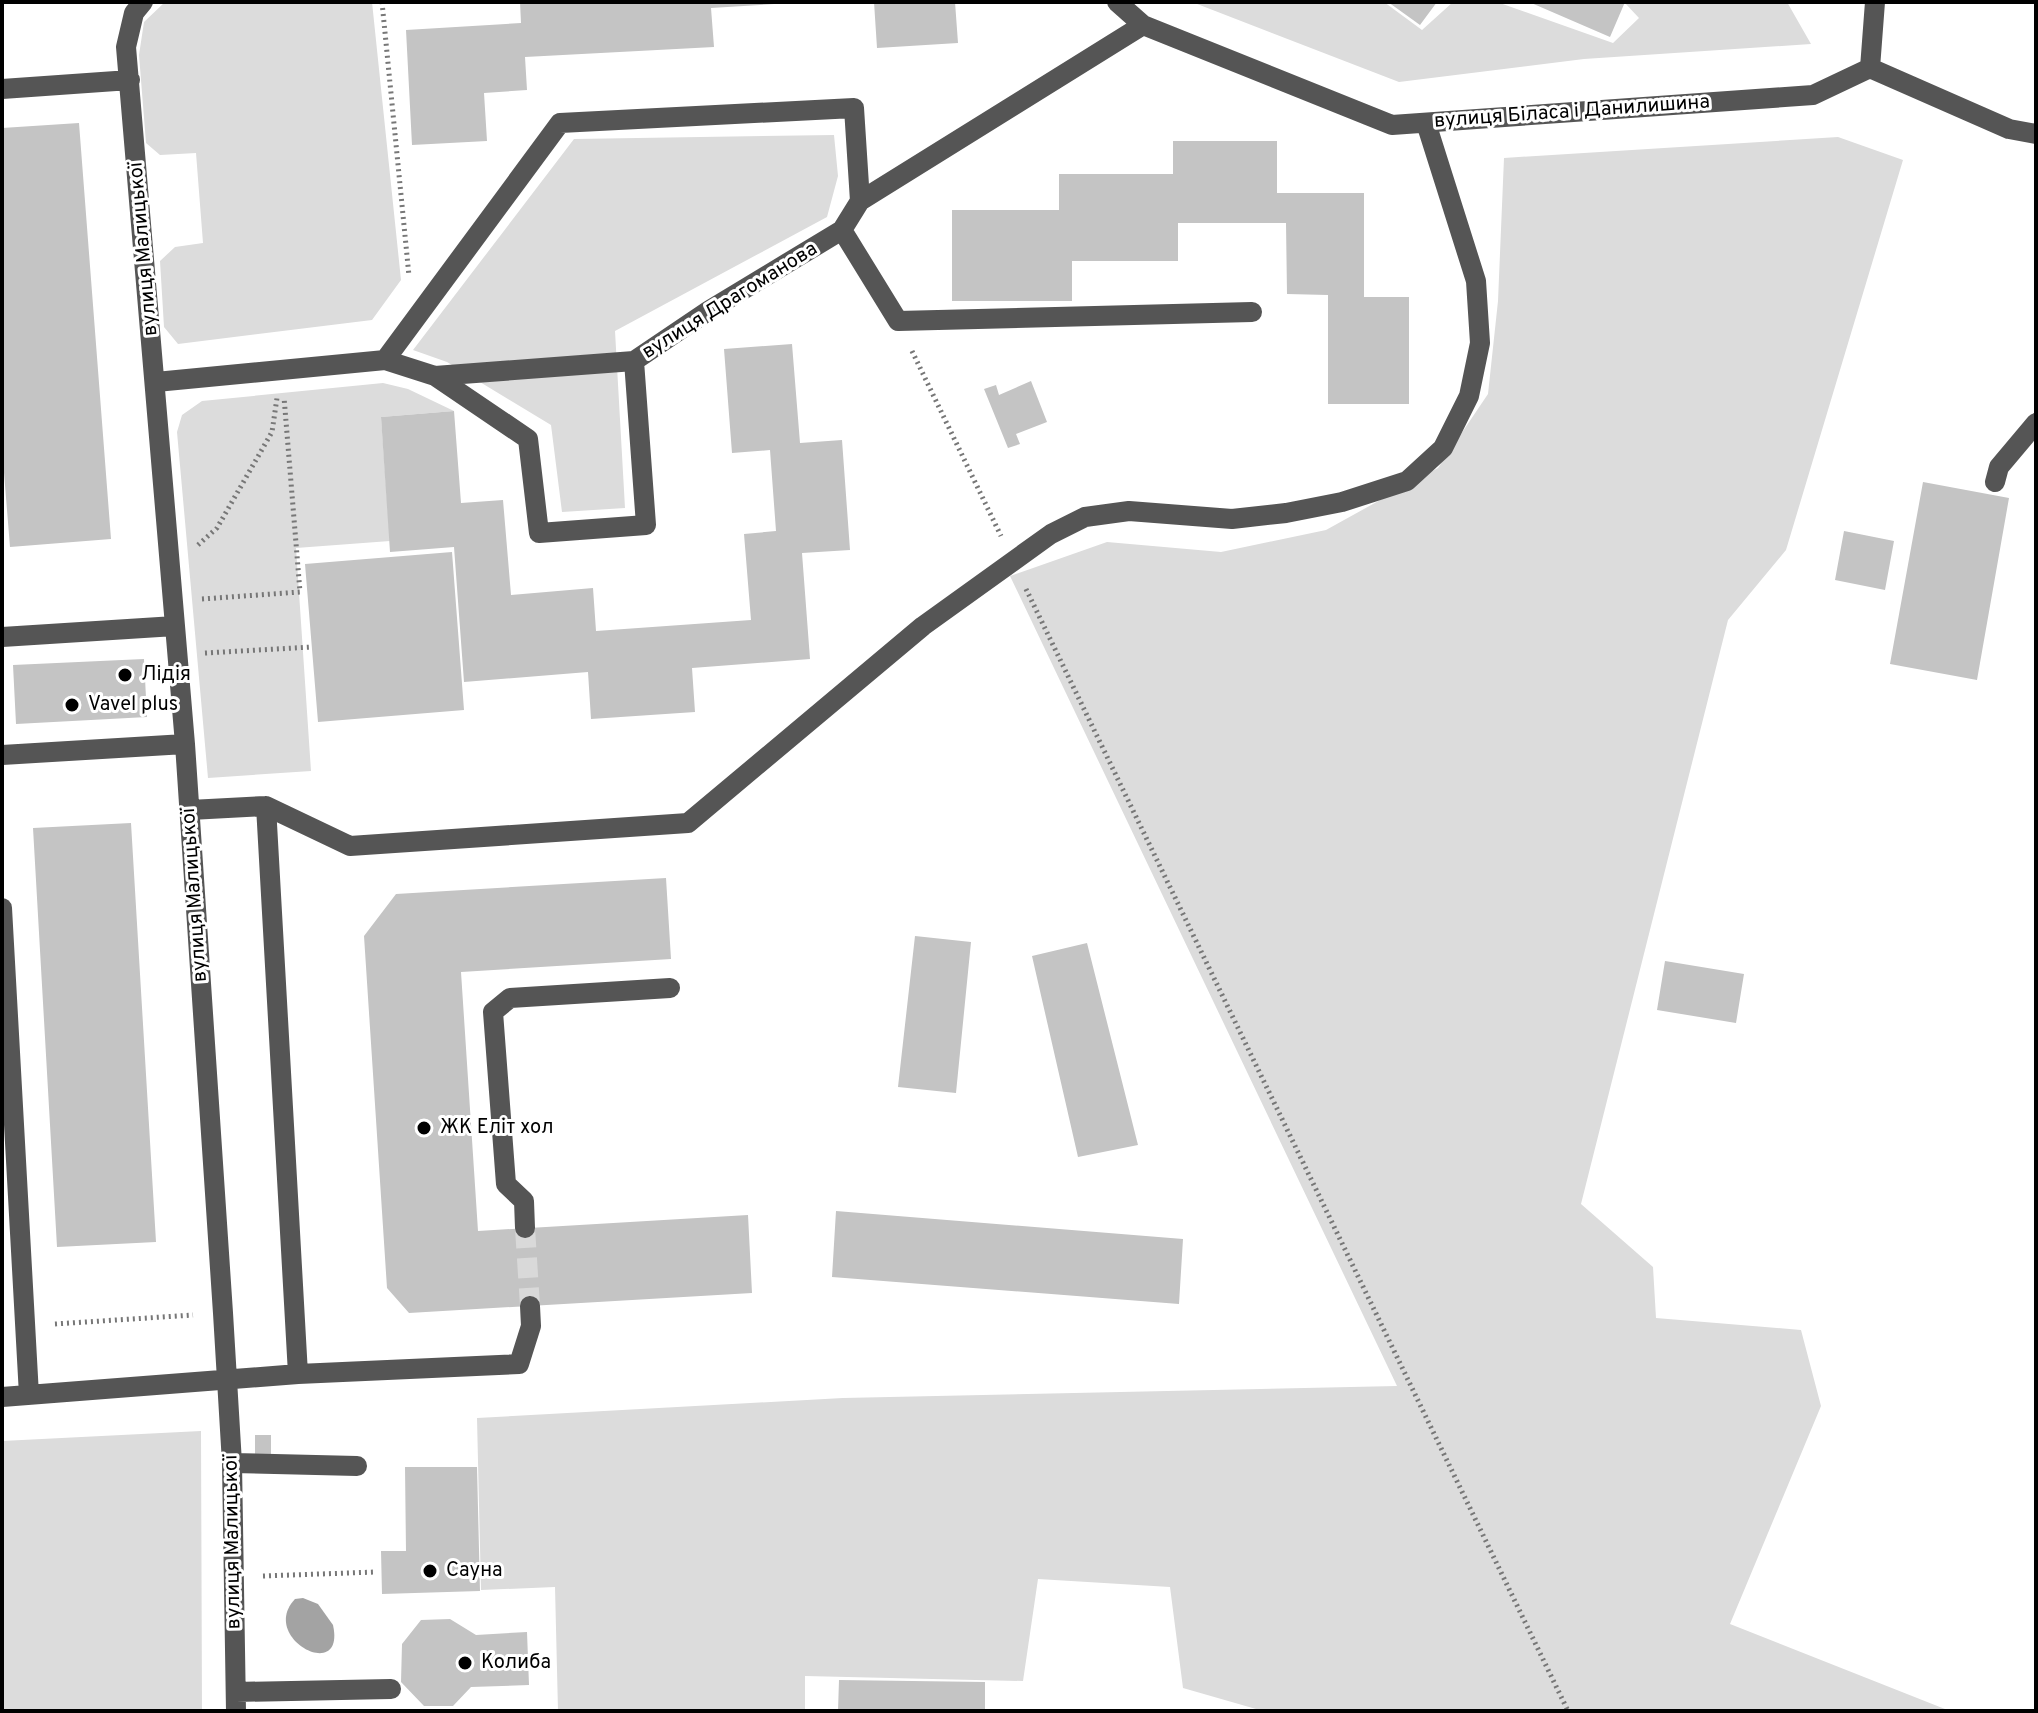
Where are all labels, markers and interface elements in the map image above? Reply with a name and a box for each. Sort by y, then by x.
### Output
street label: вулиця Біласа і Данилишина [1433,89,1711,135]
street label: вулиця Малицької [123,160,165,337]
street label: вулиця Драгоманова [637,236,823,366]
place label: Лідія [141,662,191,688]
marker: Лідія [116,666,134,684]
place label: Vavel plus [88,692,178,718]
marker: Vavel plus [63,696,81,714]
street label: вулиця Малицької [176,806,214,983]
place label: ЖК Еліт хол [440,1115,553,1141]
marker: ЖК Еліт хол [415,1119,433,1137]
street label: вулиця Малицької [218,1454,248,1629]
place label: Сауна [446,1558,503,1584]
marker: Сауна [421,1562,439,1580]
place label: Колиба [481,1650,551,1676]
marker: Колиба [456,1654,474,1672]

